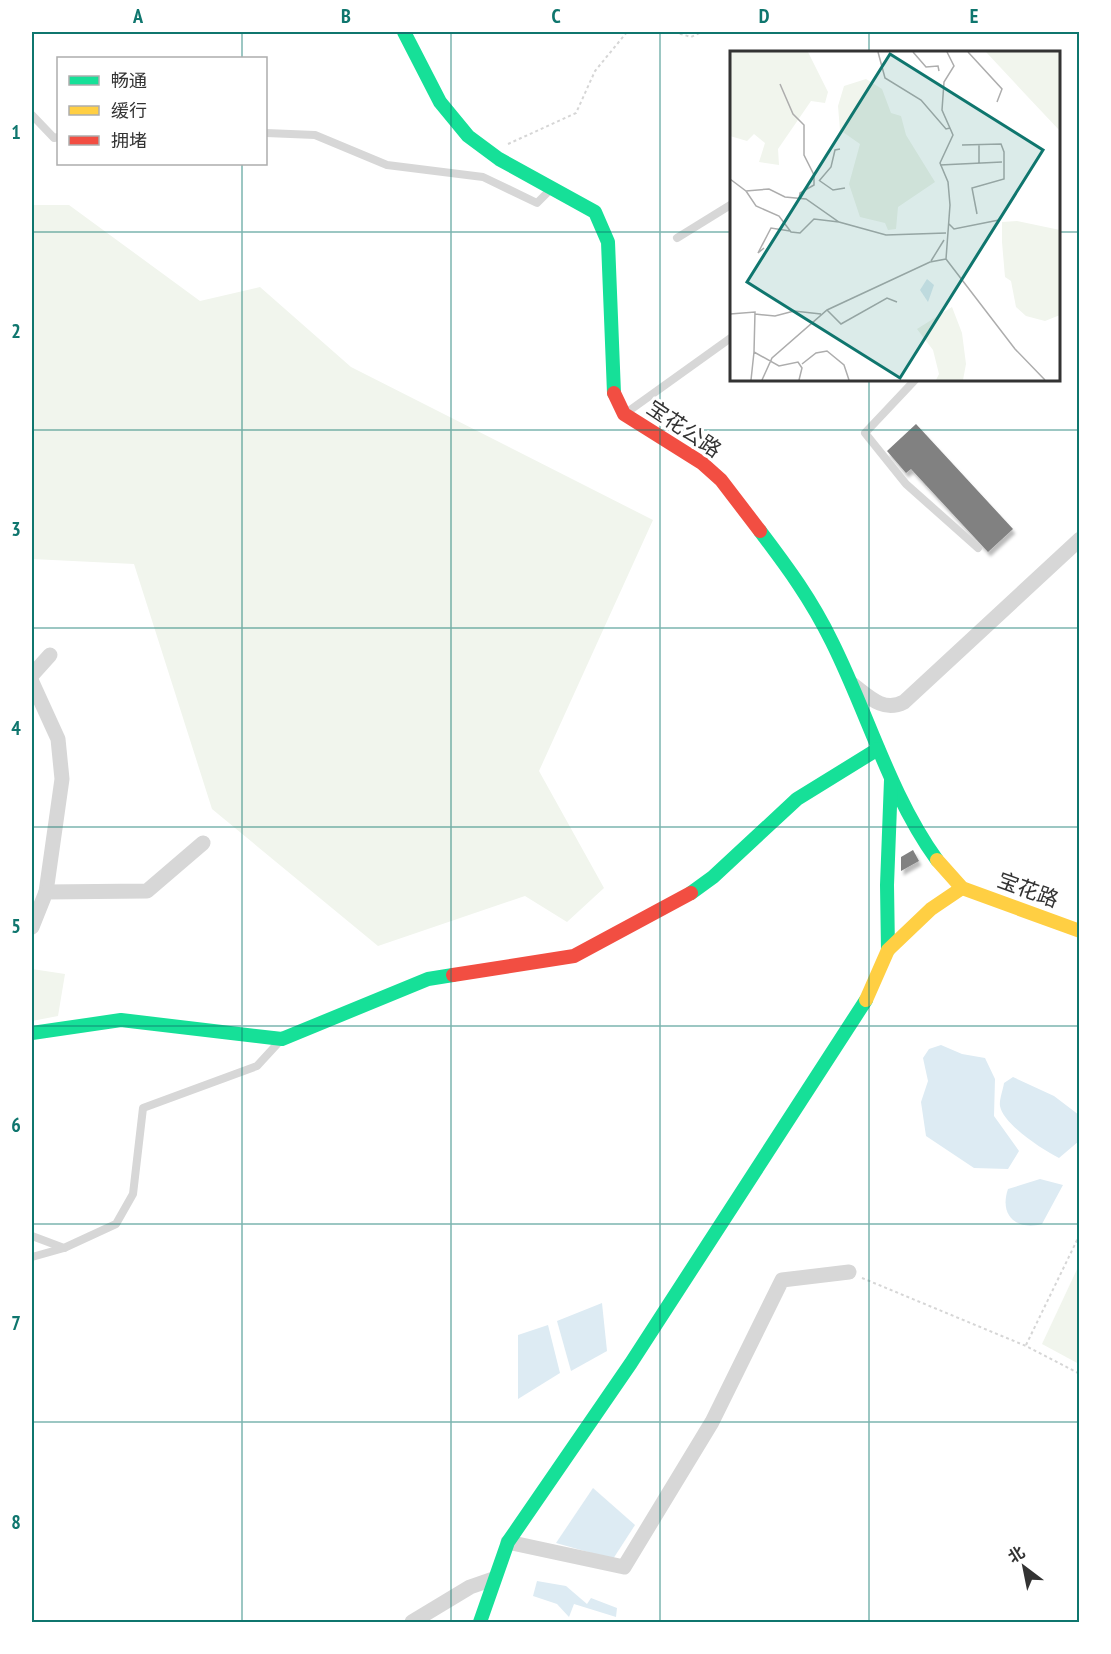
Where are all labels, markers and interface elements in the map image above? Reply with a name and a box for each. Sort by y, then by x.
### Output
text: A [132,3,144,29]
text: B [341,3,351,29]
text: C [551,3,561,29]
text: D [759,3,770,29]
text: E [970,3,978,29]
inset map [730,51,1060,381]
legend [57,57,267,165]
text: 畅通 [111,69,147,92]
text: 缓行 [111,99,147,122]
text: 1 [11,119,21,145]
text: 拥堵 [111,129,147,152]
text: 2 [11,318,21,344]
street label: 宝花公路 [642,394,727,463]
text: 3 [11,516,21,542]
text: 4 [11,715,21,741]
street label: 宝花路 [994,866,1062,913]
text: 5 [11,913,21,939]
text: 6 [11,1112,21,1138]
text: 7 [11,1310,21,1336]
text: 8 [11,1509,21,1535]
north arrow [994,1537,1054,1597]
text: 北 [1004,1542,1028,1567]

